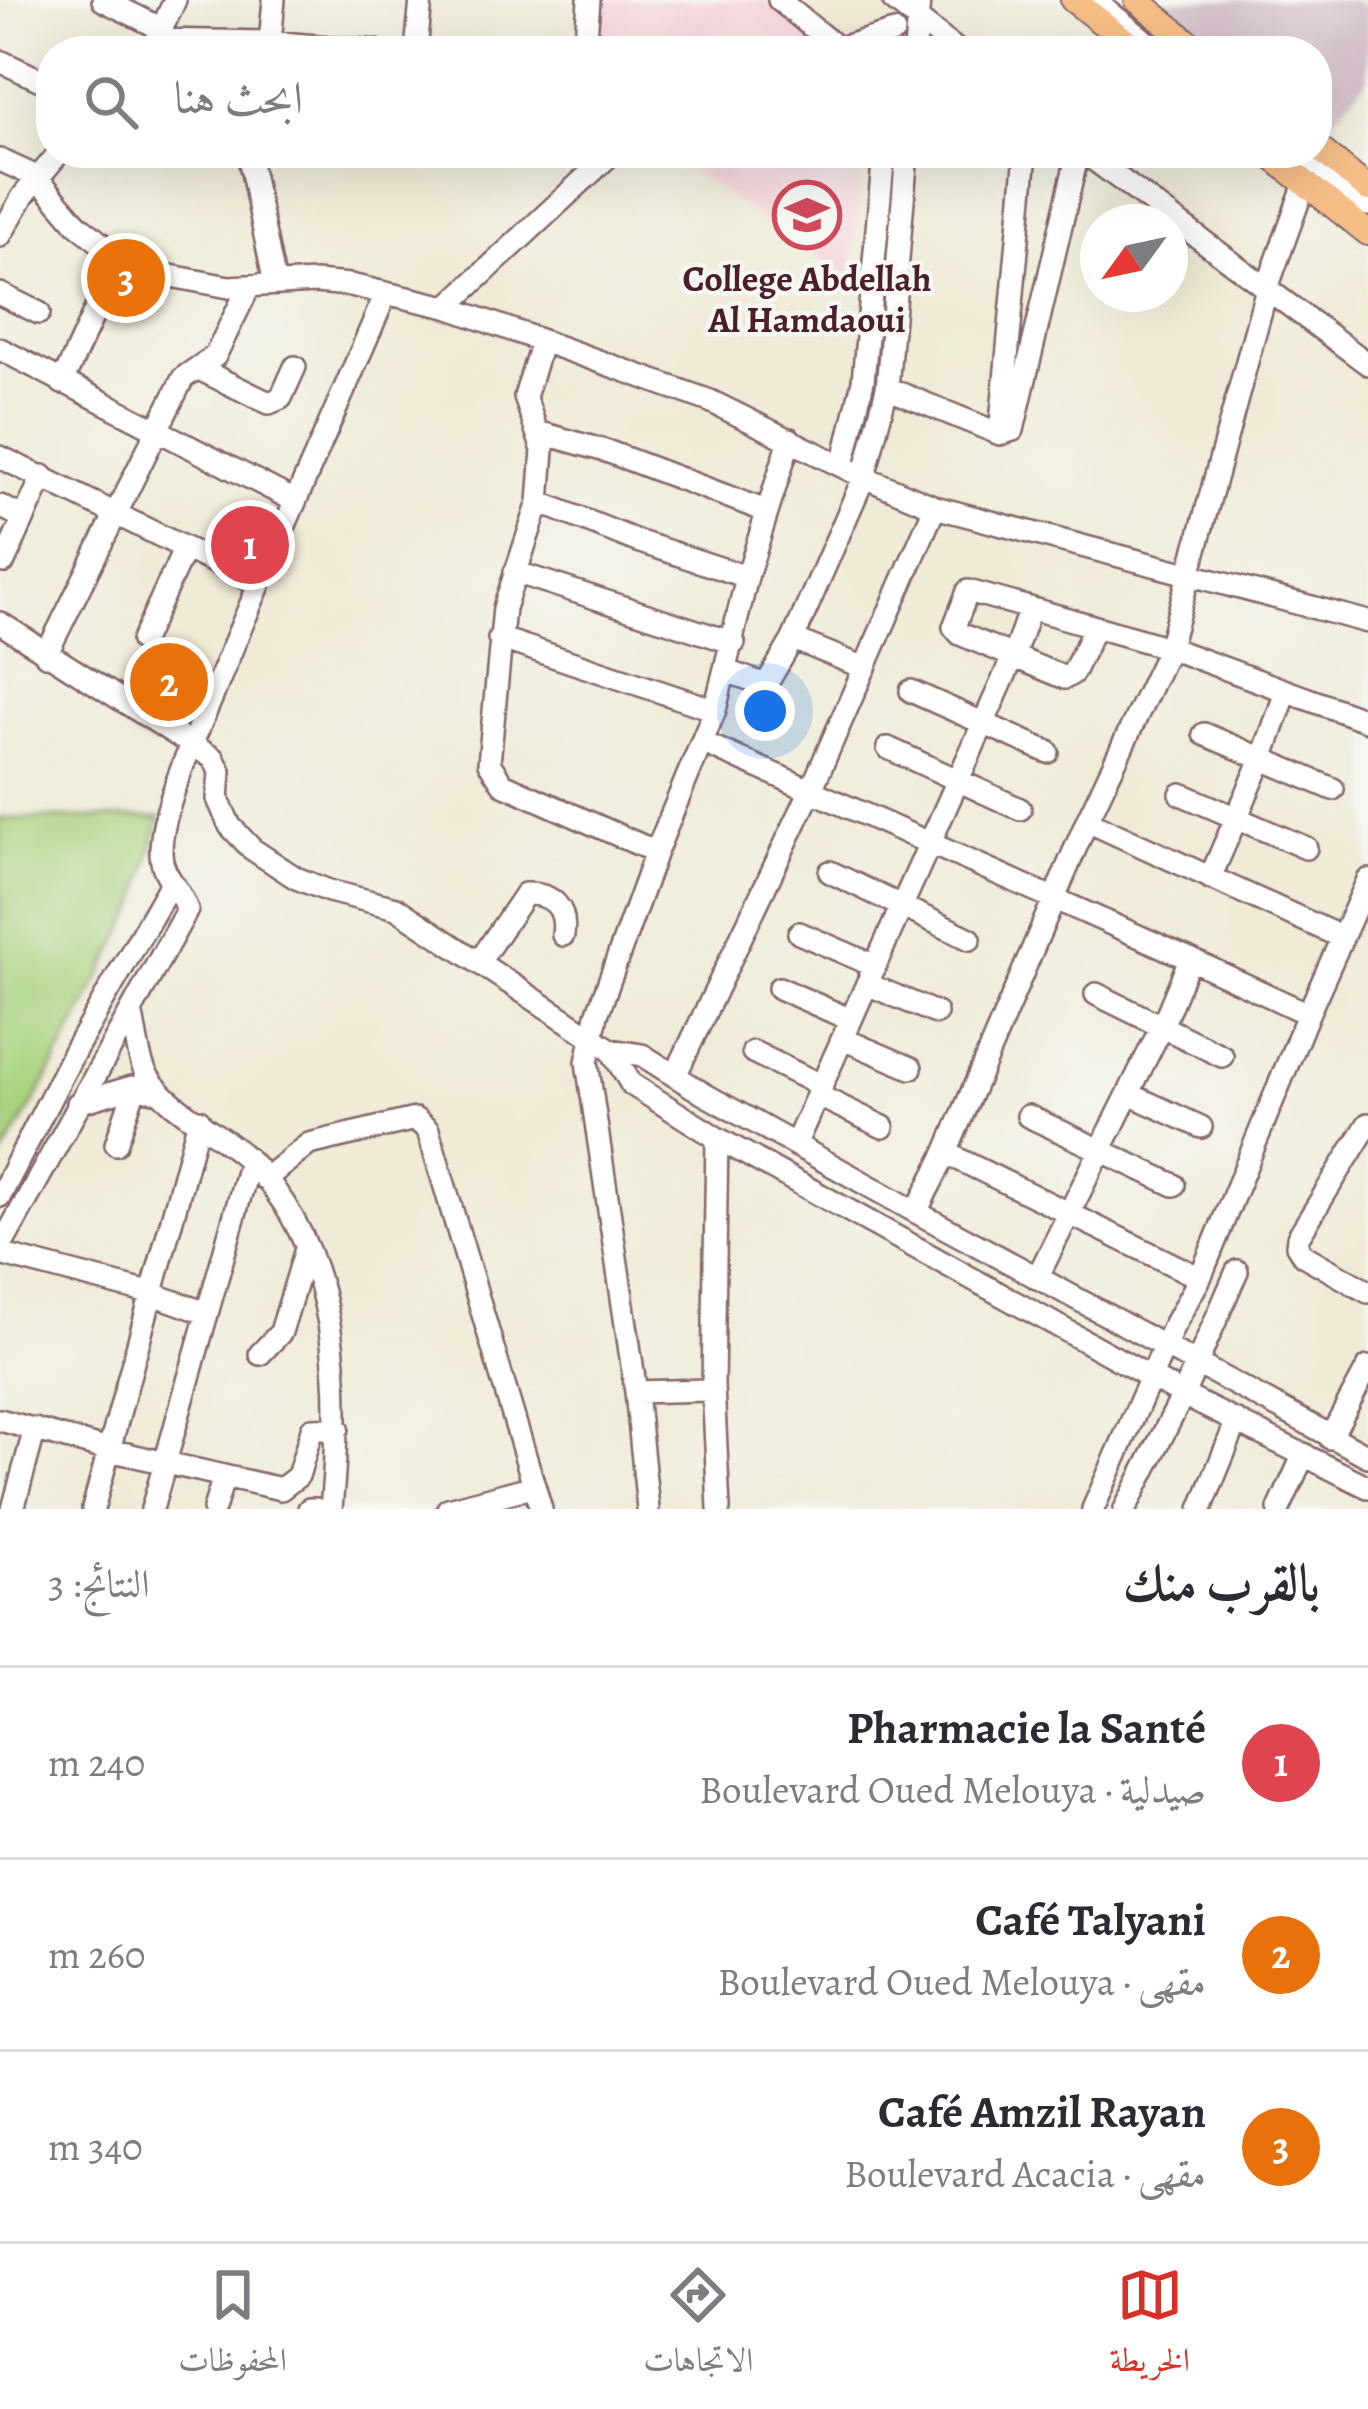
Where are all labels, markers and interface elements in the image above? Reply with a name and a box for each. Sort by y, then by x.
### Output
search box [36,36,1332,168]
text: ابحث هنا [174,67,303,129]
icon: search [78,69,144,135]
school or university icon: College Abdellah Al Hamdaoui [772,180,842,250]
north arrow [1080,204,1188,312]
pin: 3 [87,233,165,323]
place label: College Abdellah Al Hamdaoui [683,254,931,344]
pin: 1 [211,500,289,590]
pin: 2 [130,637,208,727]
your location [735,681,795,741]
text: بالقرب منك [1123,1548,1320,1618]
text: النتائج: 3 [48,1557,150,1610]
text: Pharmacie la Santé [847,1697,1206,1759]
text: 240 m [48,1736,145,1789]
text: 1 [1274,1736,1288,1789]
text: صيدلية · Boulevard Oued Melouya [699,1763,1206,1816]
text: Café Talyani [975,1889,1206,1951]
text: 260 m [48,1928,146,1981]
text: 2 [1272,1928,1290,1981]
text: مقهى · Boulevard Oued Melouya [717,1955,1206,2008]
text: Café Amzil Rayan [878,2081,1206,2143]
text: 340 m [48,2120,143,2173]
text: 3 [1273,2120,1289,2173]
text: مقهى · Boulevard Acacia [844,2147,1206,2200]
tab: المحفوظات [178,2262,287,2392]
tab: الاتجاهات [643,2262,753,2392]
tab: الخريطة [1110,2262,1190,2392]

